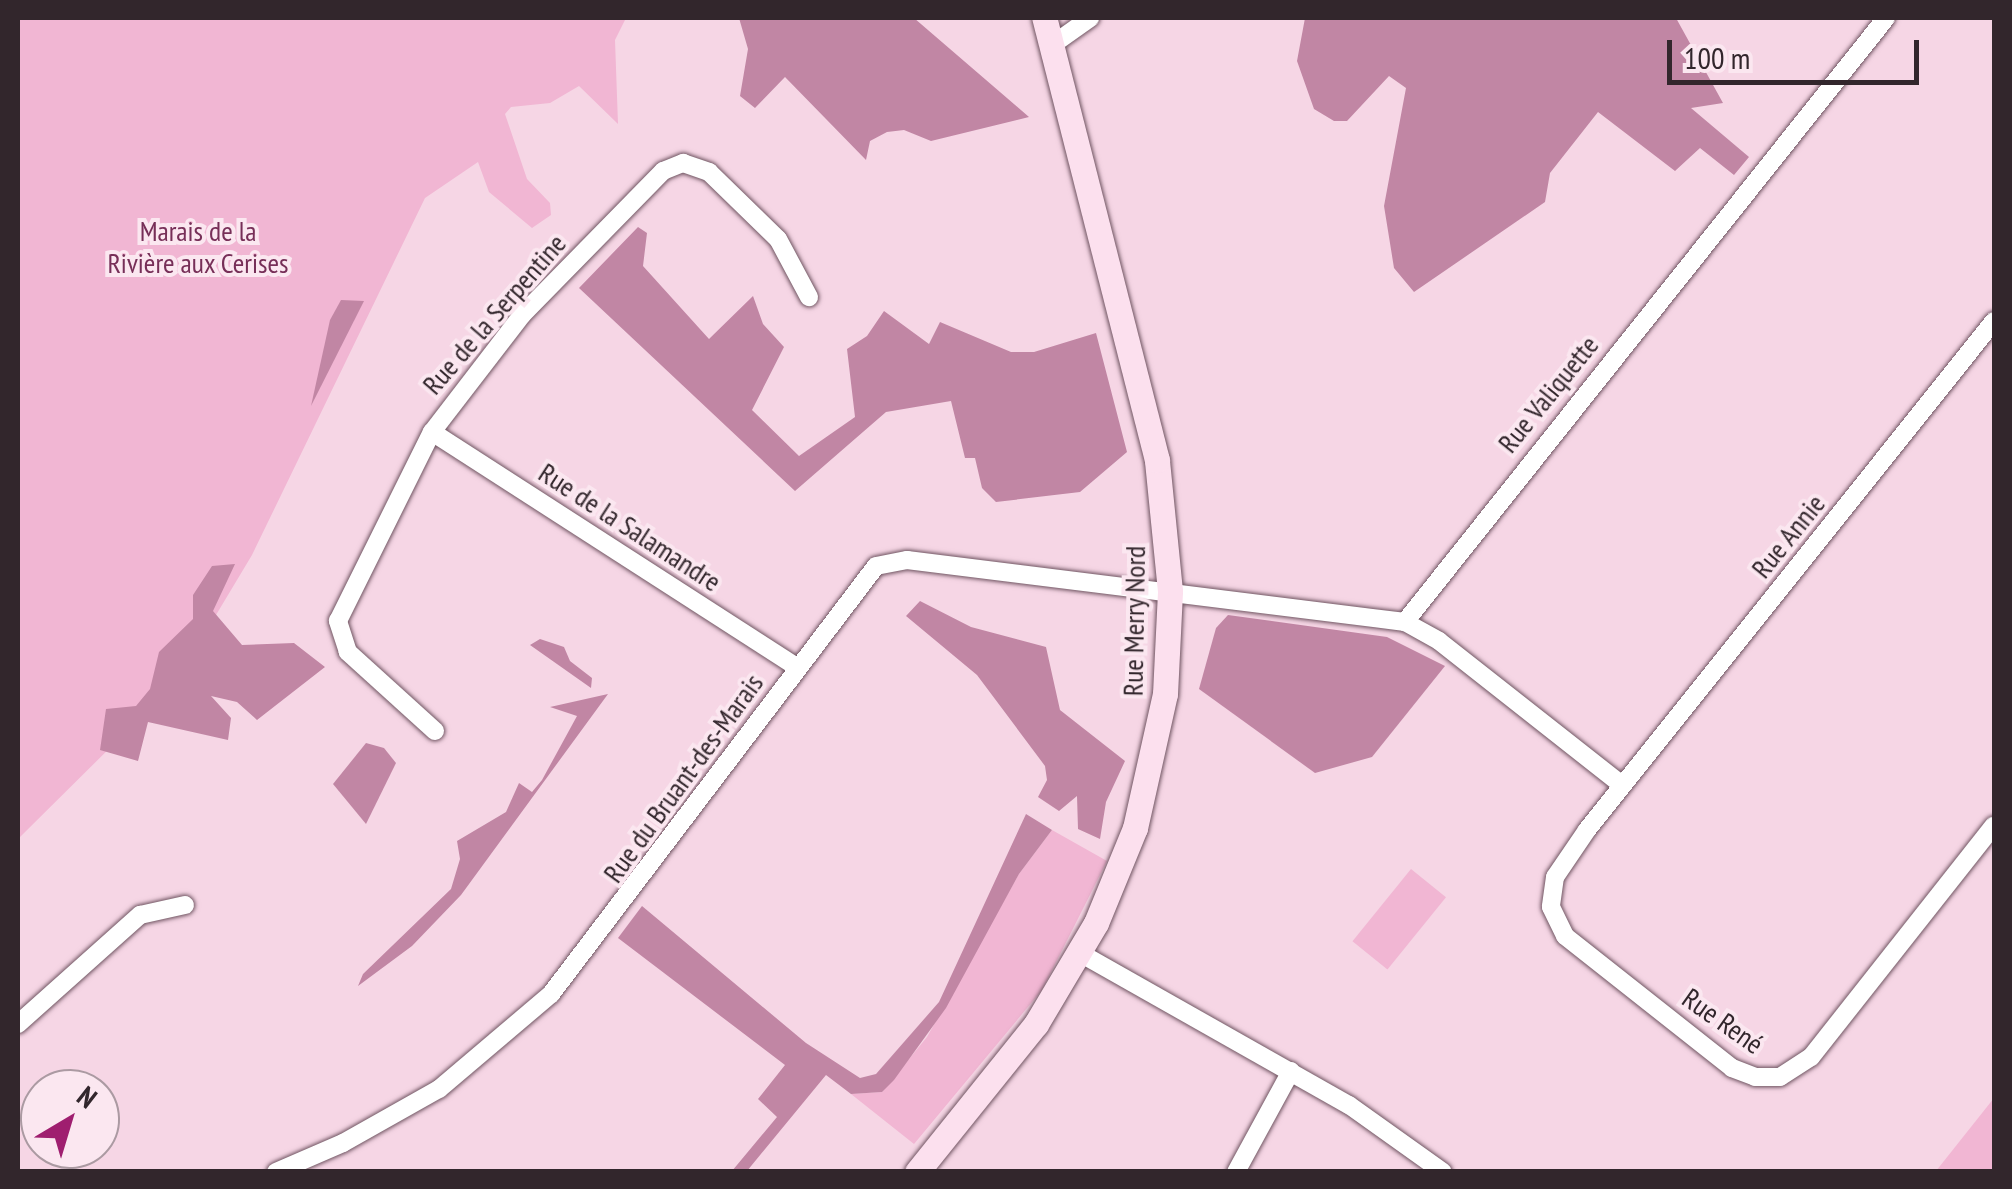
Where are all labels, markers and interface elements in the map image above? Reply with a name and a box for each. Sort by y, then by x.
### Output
scale bar [1672,20,1924,82]
text: 100 m [1684,38,1750,77]
park label: Marais de la Rivière aux Cerises [107,214,289,280]
street label: Rue de la Serpentine [415,227,573,401]
street label: Rue Valiquette [1490,329,1606,459]
street label: Rue de la Salamandre [533,456,727,598]
street label: Rue Annie [1744,487,1832,585]
street label: Rue Merry Nord [1116,545,1152,697]
street label: Rue du Bruant-des-Marais [596,667,770,889]
street label: Rue René [1676,981,1770,1061]
north arrow [20,1069,120,1169]
text: N [70,1077,105,1116]

